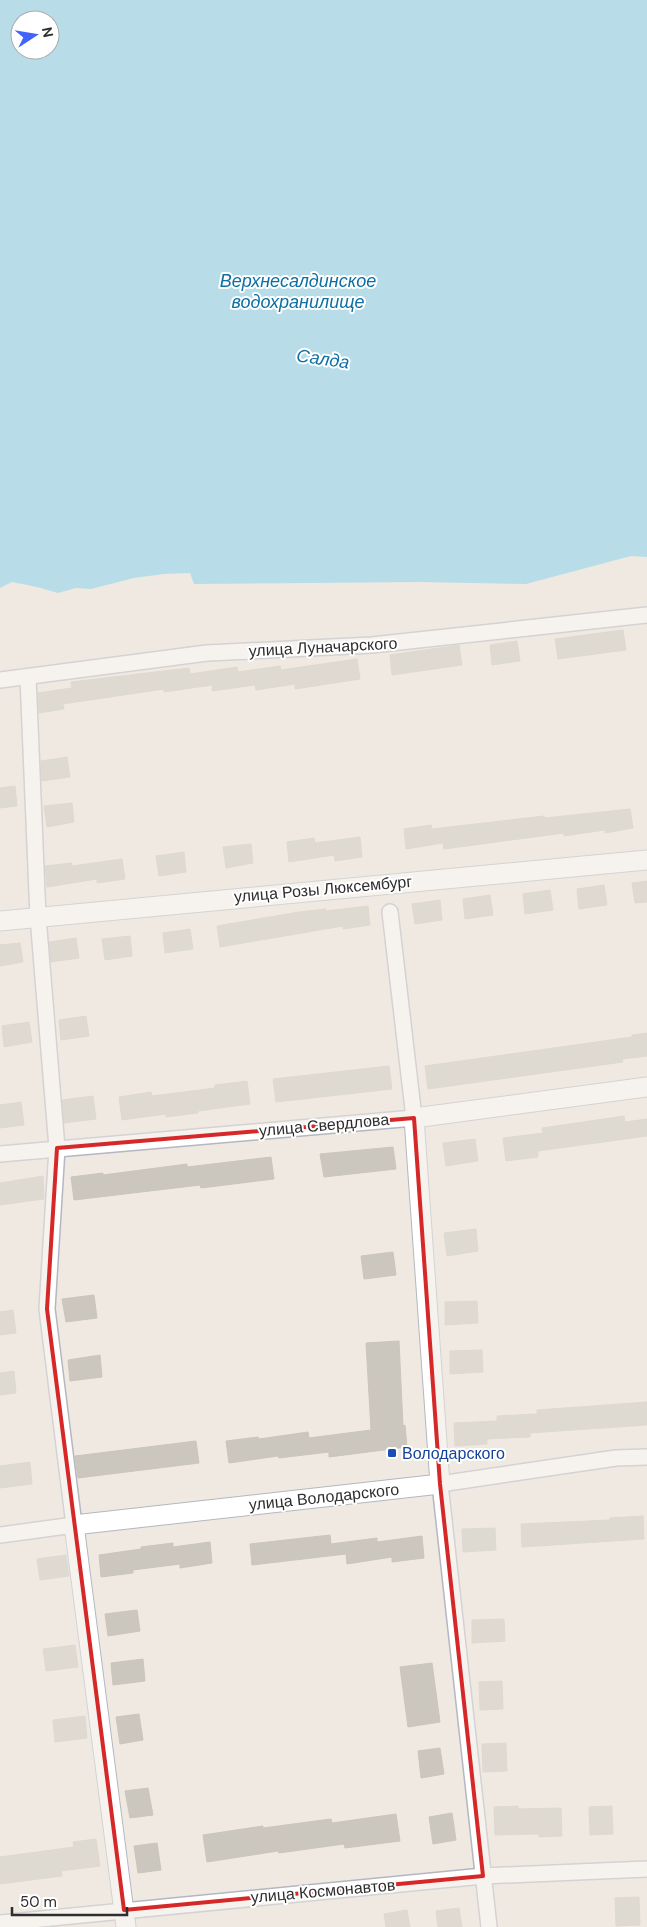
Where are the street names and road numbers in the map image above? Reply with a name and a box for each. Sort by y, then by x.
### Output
street label: улица Луначарского [248,633,398,661]
street label: улица Розы Люксембург [233,871,413,907]
street label: улица Свердлова [258,1109,390,1141]
street label: улица Володарского [248,1479,400,1515]
street label: улица Космонавтов [250,1874,396,1908]

